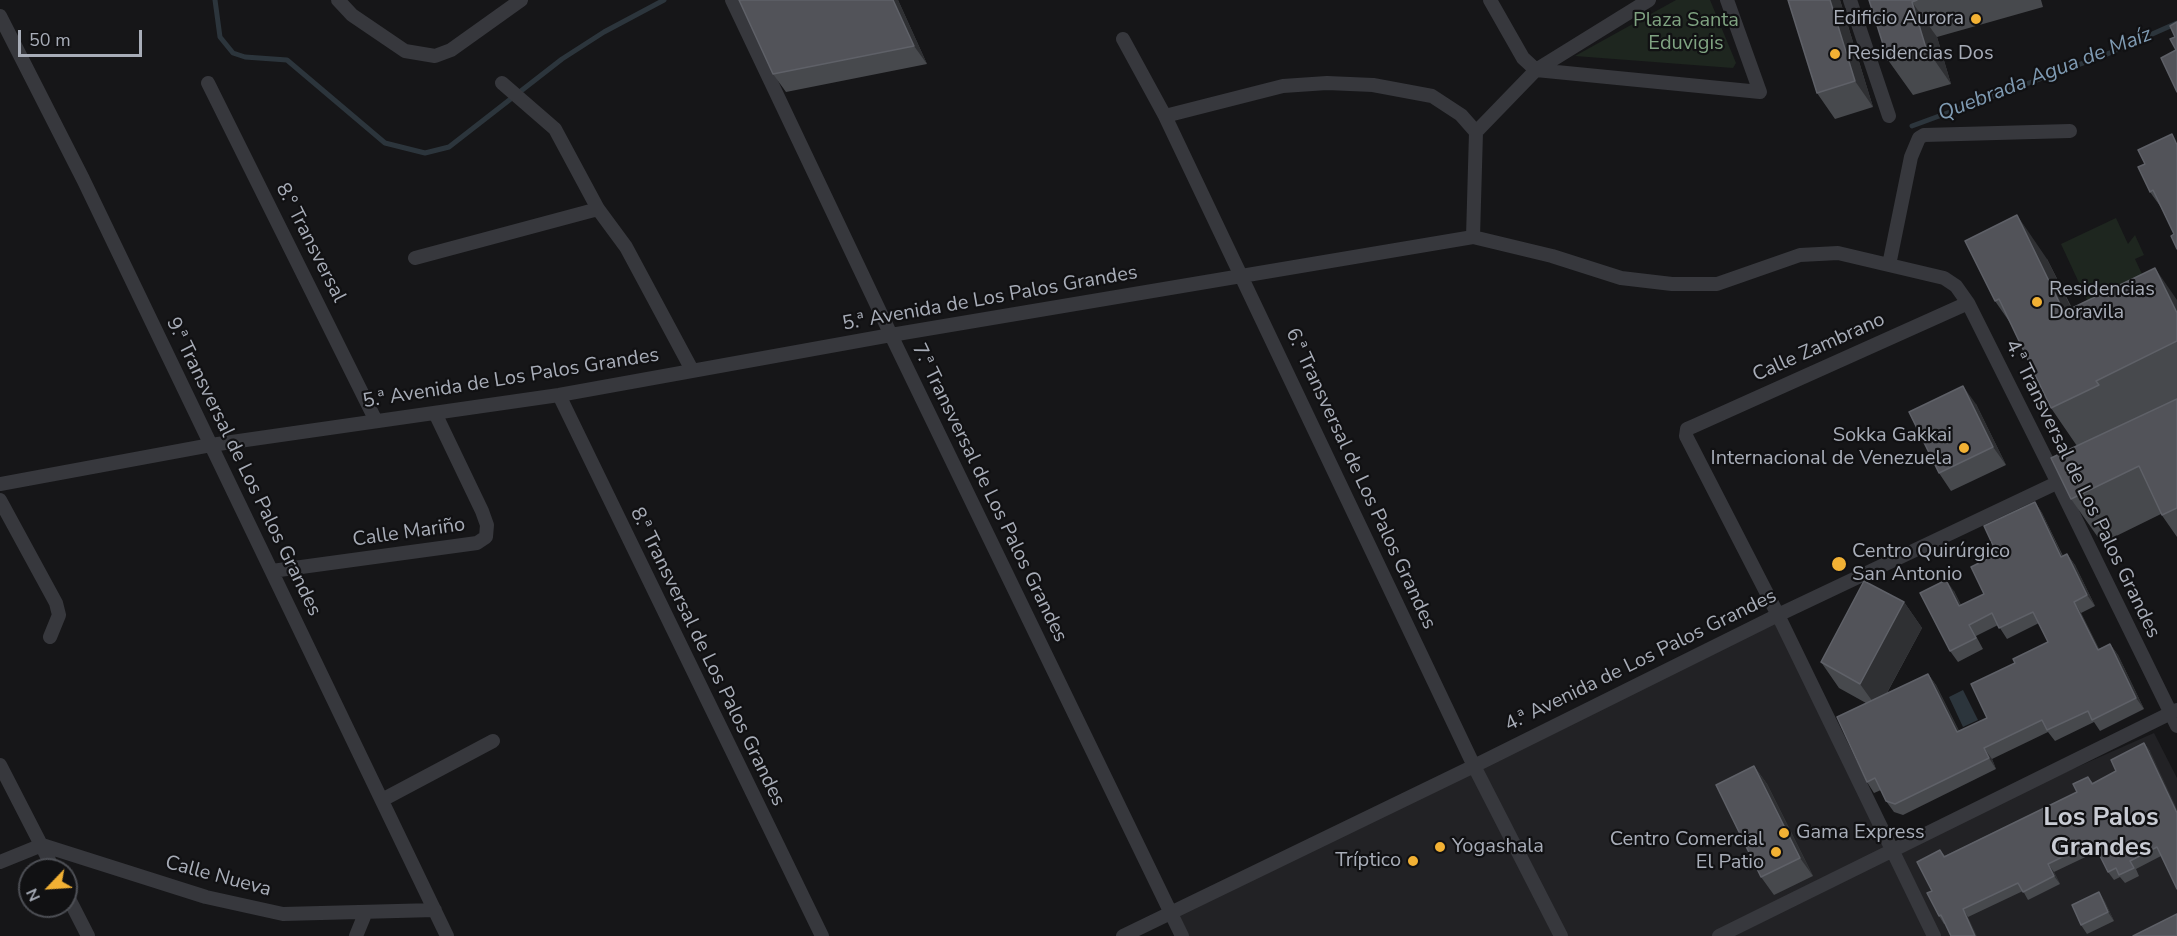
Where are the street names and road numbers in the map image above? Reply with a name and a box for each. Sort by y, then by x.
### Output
street label: 8.° Transversal [270,179,350,307]
street label: 5.ª Avenida de Los Palos Grandes [840,261,1140,337]
street label: Calle Zambrano [1749,308,1889,388]
street label: 9.ª Transversal de Los Palos Grandes [160,314,326,620]
street label: 6.ª Transversal de Los Palos Grandes [1280,325,1440,633]
street label: 4.ª Transversal de Los Palos Grandes [1999,336,2165,642]
street label: 7.ª Transversal de Los Palos Grandes [906,340,1072,646]
street label: 5.ª Avenida de Los Palos Grandes [361,344,661,414]
street label: 8.ª Transversal de Los Palos Grandes [624,504,790,810]
street label: Calle Mariño [351,513,467,553]
street label: 4.ª Avenida de Los Palos Grandes [1501,585,1781,737]
street label: Calle Nueva [163,851,273,903]

